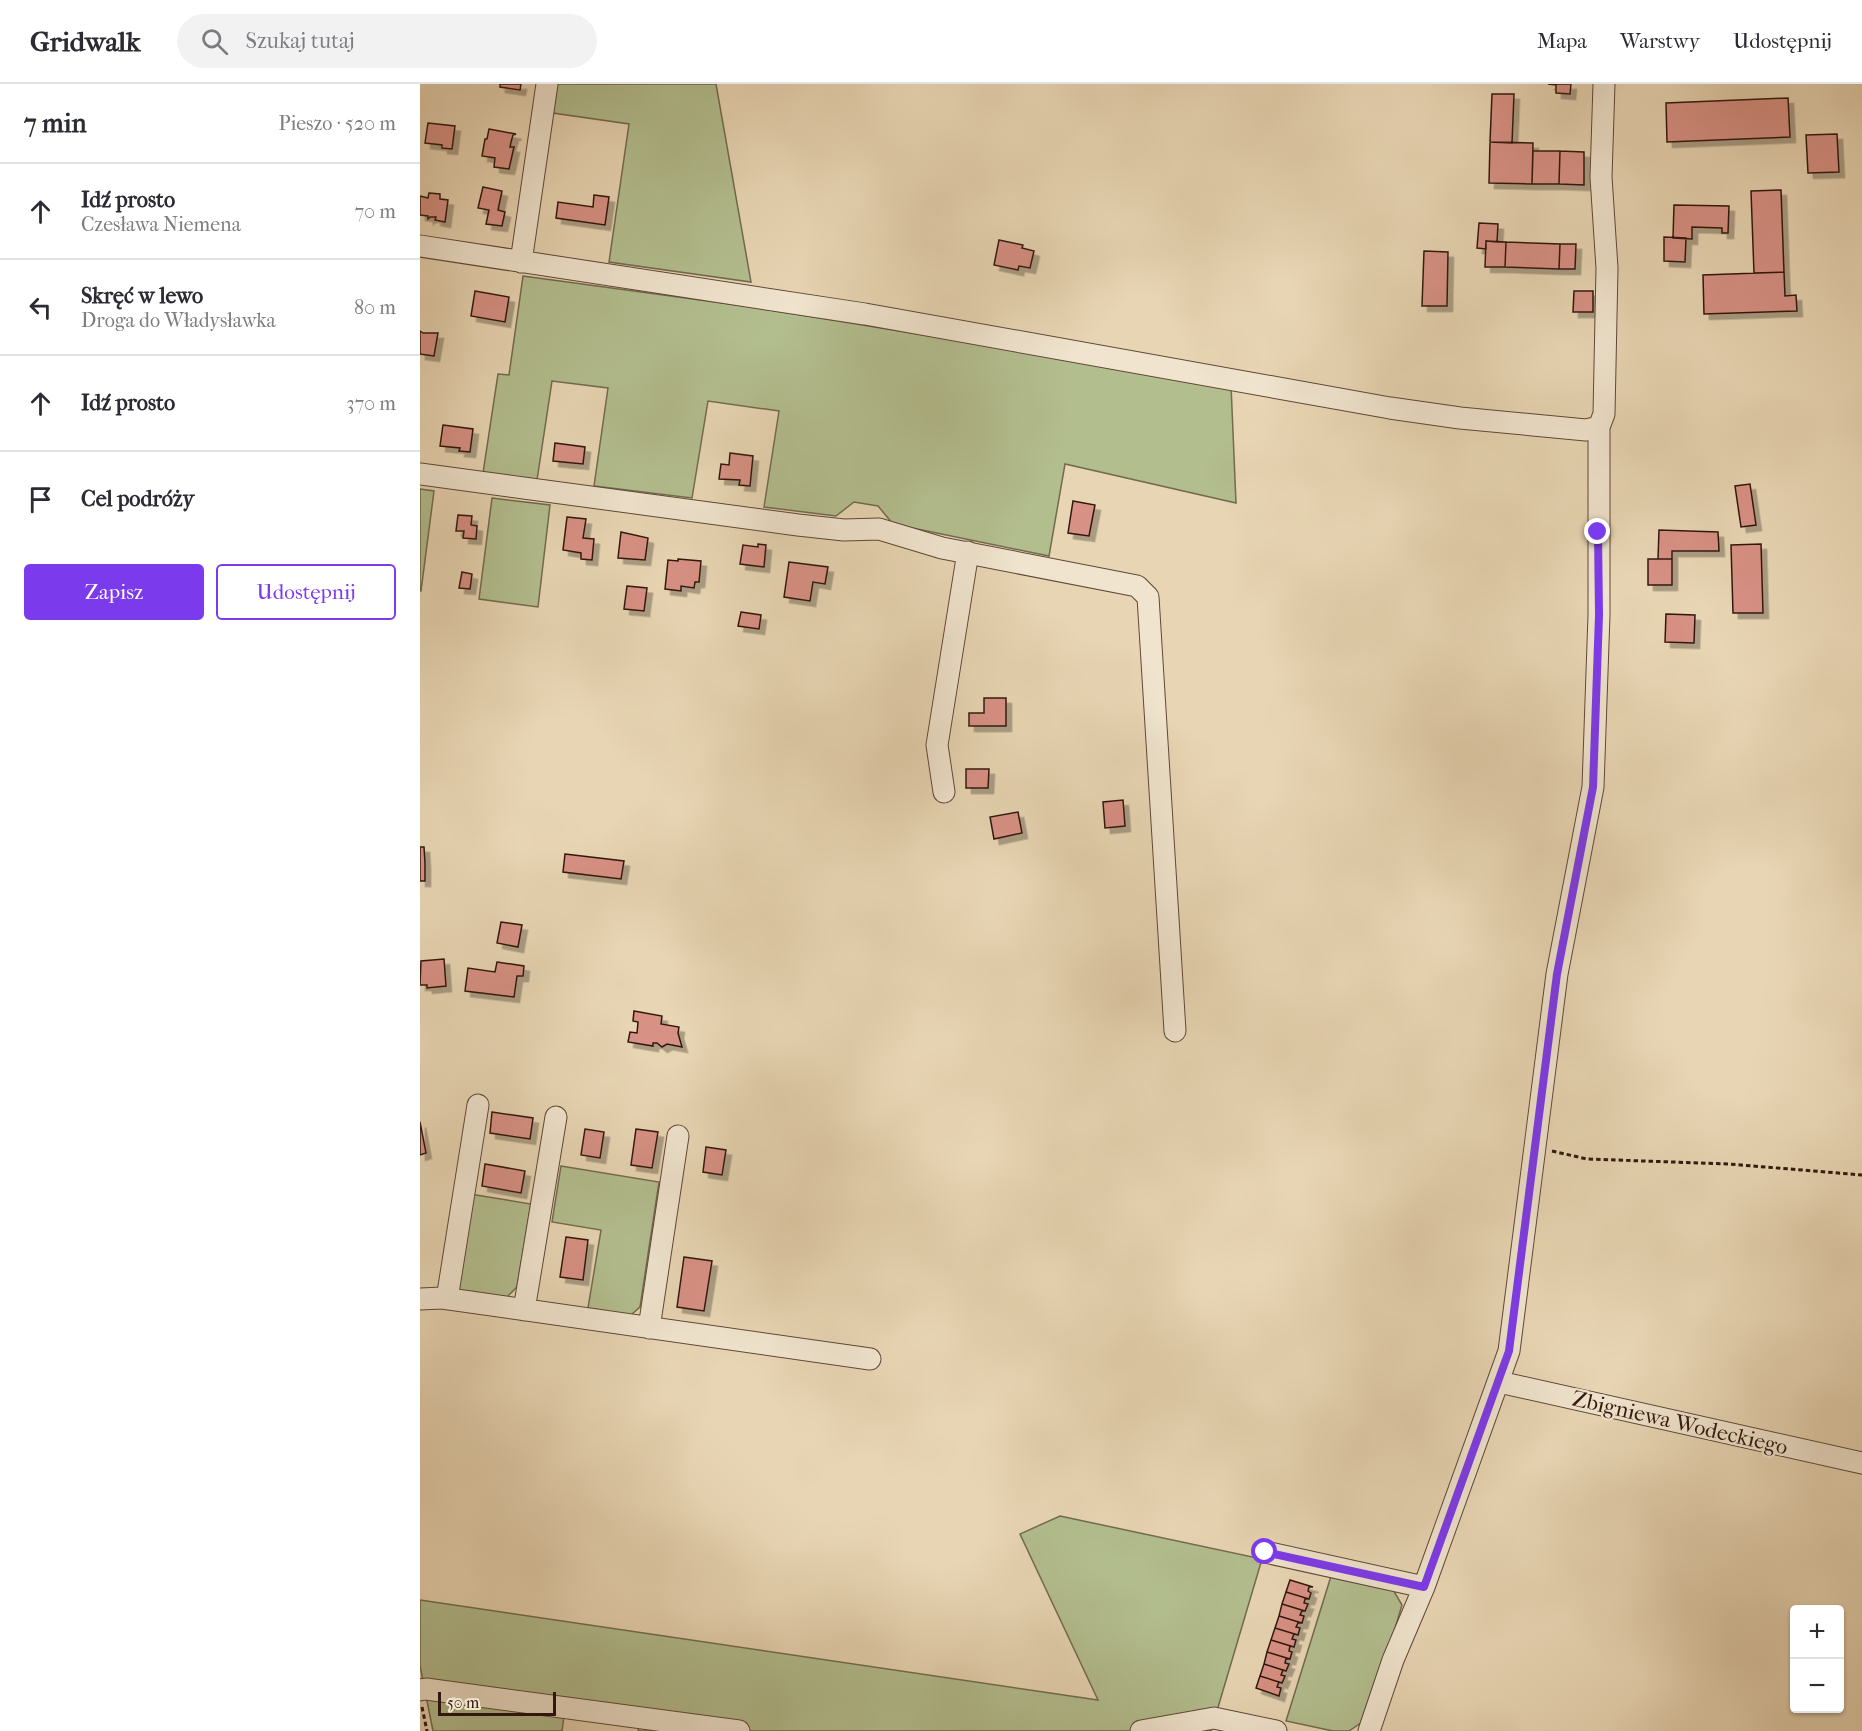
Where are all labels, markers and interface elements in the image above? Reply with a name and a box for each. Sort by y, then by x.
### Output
search box [177,14,597,68]
text: Gridwalk [30,25,141,58]
icon: search [198,25,231,58]
text: Szukaj tutaj [246,28,355,54]
text: Mapa [1537,29,1587,53]
text: Warstwy [1620,29,1700,53]
text: Udostępnij [1733,29,1832,53]
text: 7 min [24,108,87,139]
text: Pieszo · 520 m [278,112,396,135]
text: Idź prosto [81,187,175,213]
icon: ahead [24,195,57,228]
text: 70 m [354,200,396,223]
text: Czesława Niemena [81,213,241,236]
text: Skręć w lewo [81,283,203,309]
icon: left [24,291,57,324]
text: 80 m [354,296,396,319]
text: Droga do Władysławka [81,309,276,332]
icon: ahead [24,387,57,420]
text: Idź prosto [81,390,175,416]
text: 370 m [346,392,396,415]
icon: arrive [24,483,57,516]
text: Cel podróży [81,486,194,512]
route end [1584,518,1610,544]
button: Zapisz [24,564,204,620]
button: Udostępnij [216,564,396,620]
street label: Zbigniewa Wodeckiego [1570,1386,1790,1460]
route start [1251,1538,1277,1564]
map controls [1790,1605,1844,1713]
button: + [1790,1605,1844,1659]
button: − [1790,1659,1844,1713]
scale bar [438,1689,556,1716]
text: 50 m [447,1693,479,1712]

